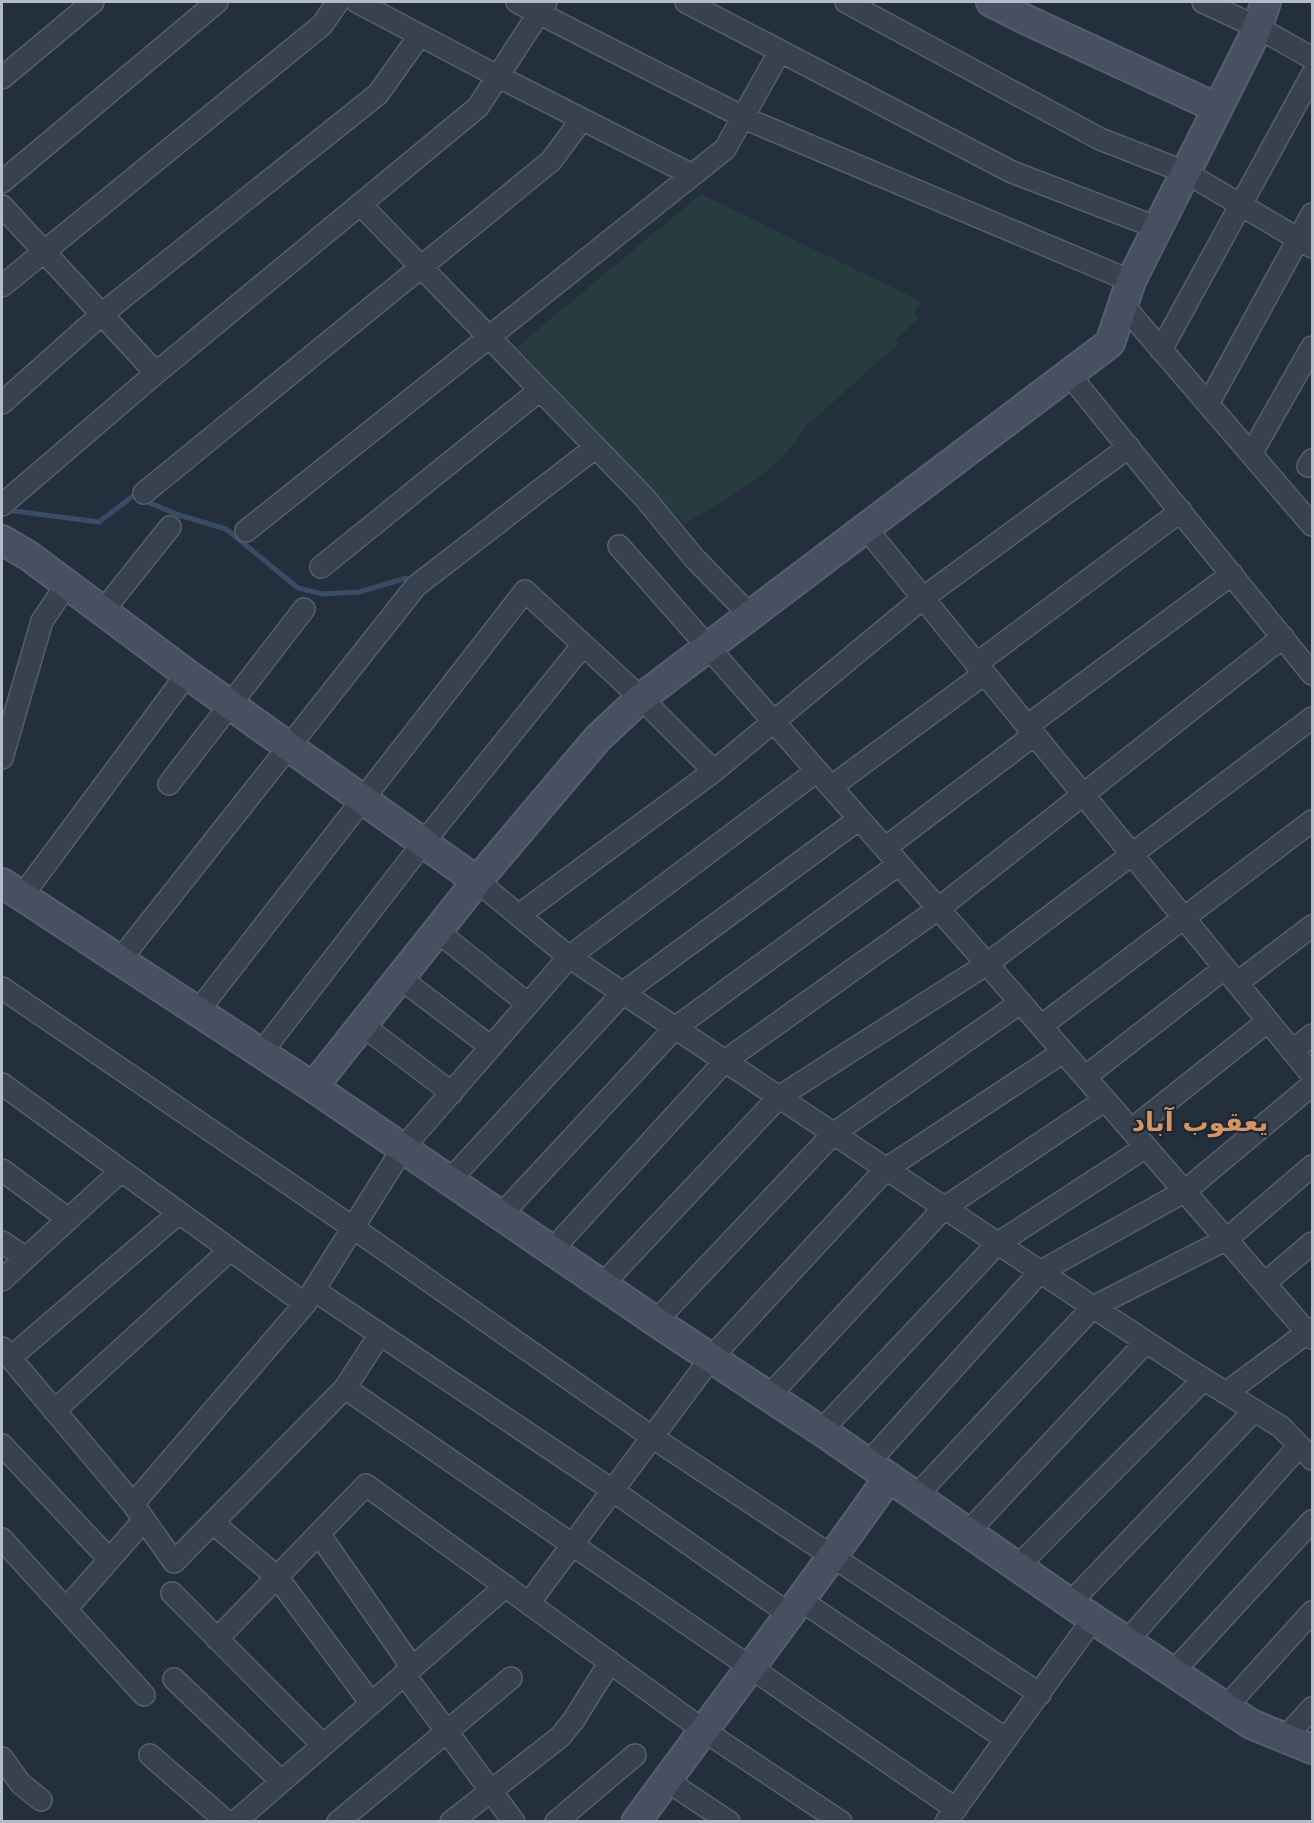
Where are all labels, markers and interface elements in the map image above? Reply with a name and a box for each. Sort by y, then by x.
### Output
district label: یعقوب آباد [1132,1106,1268,1138]

